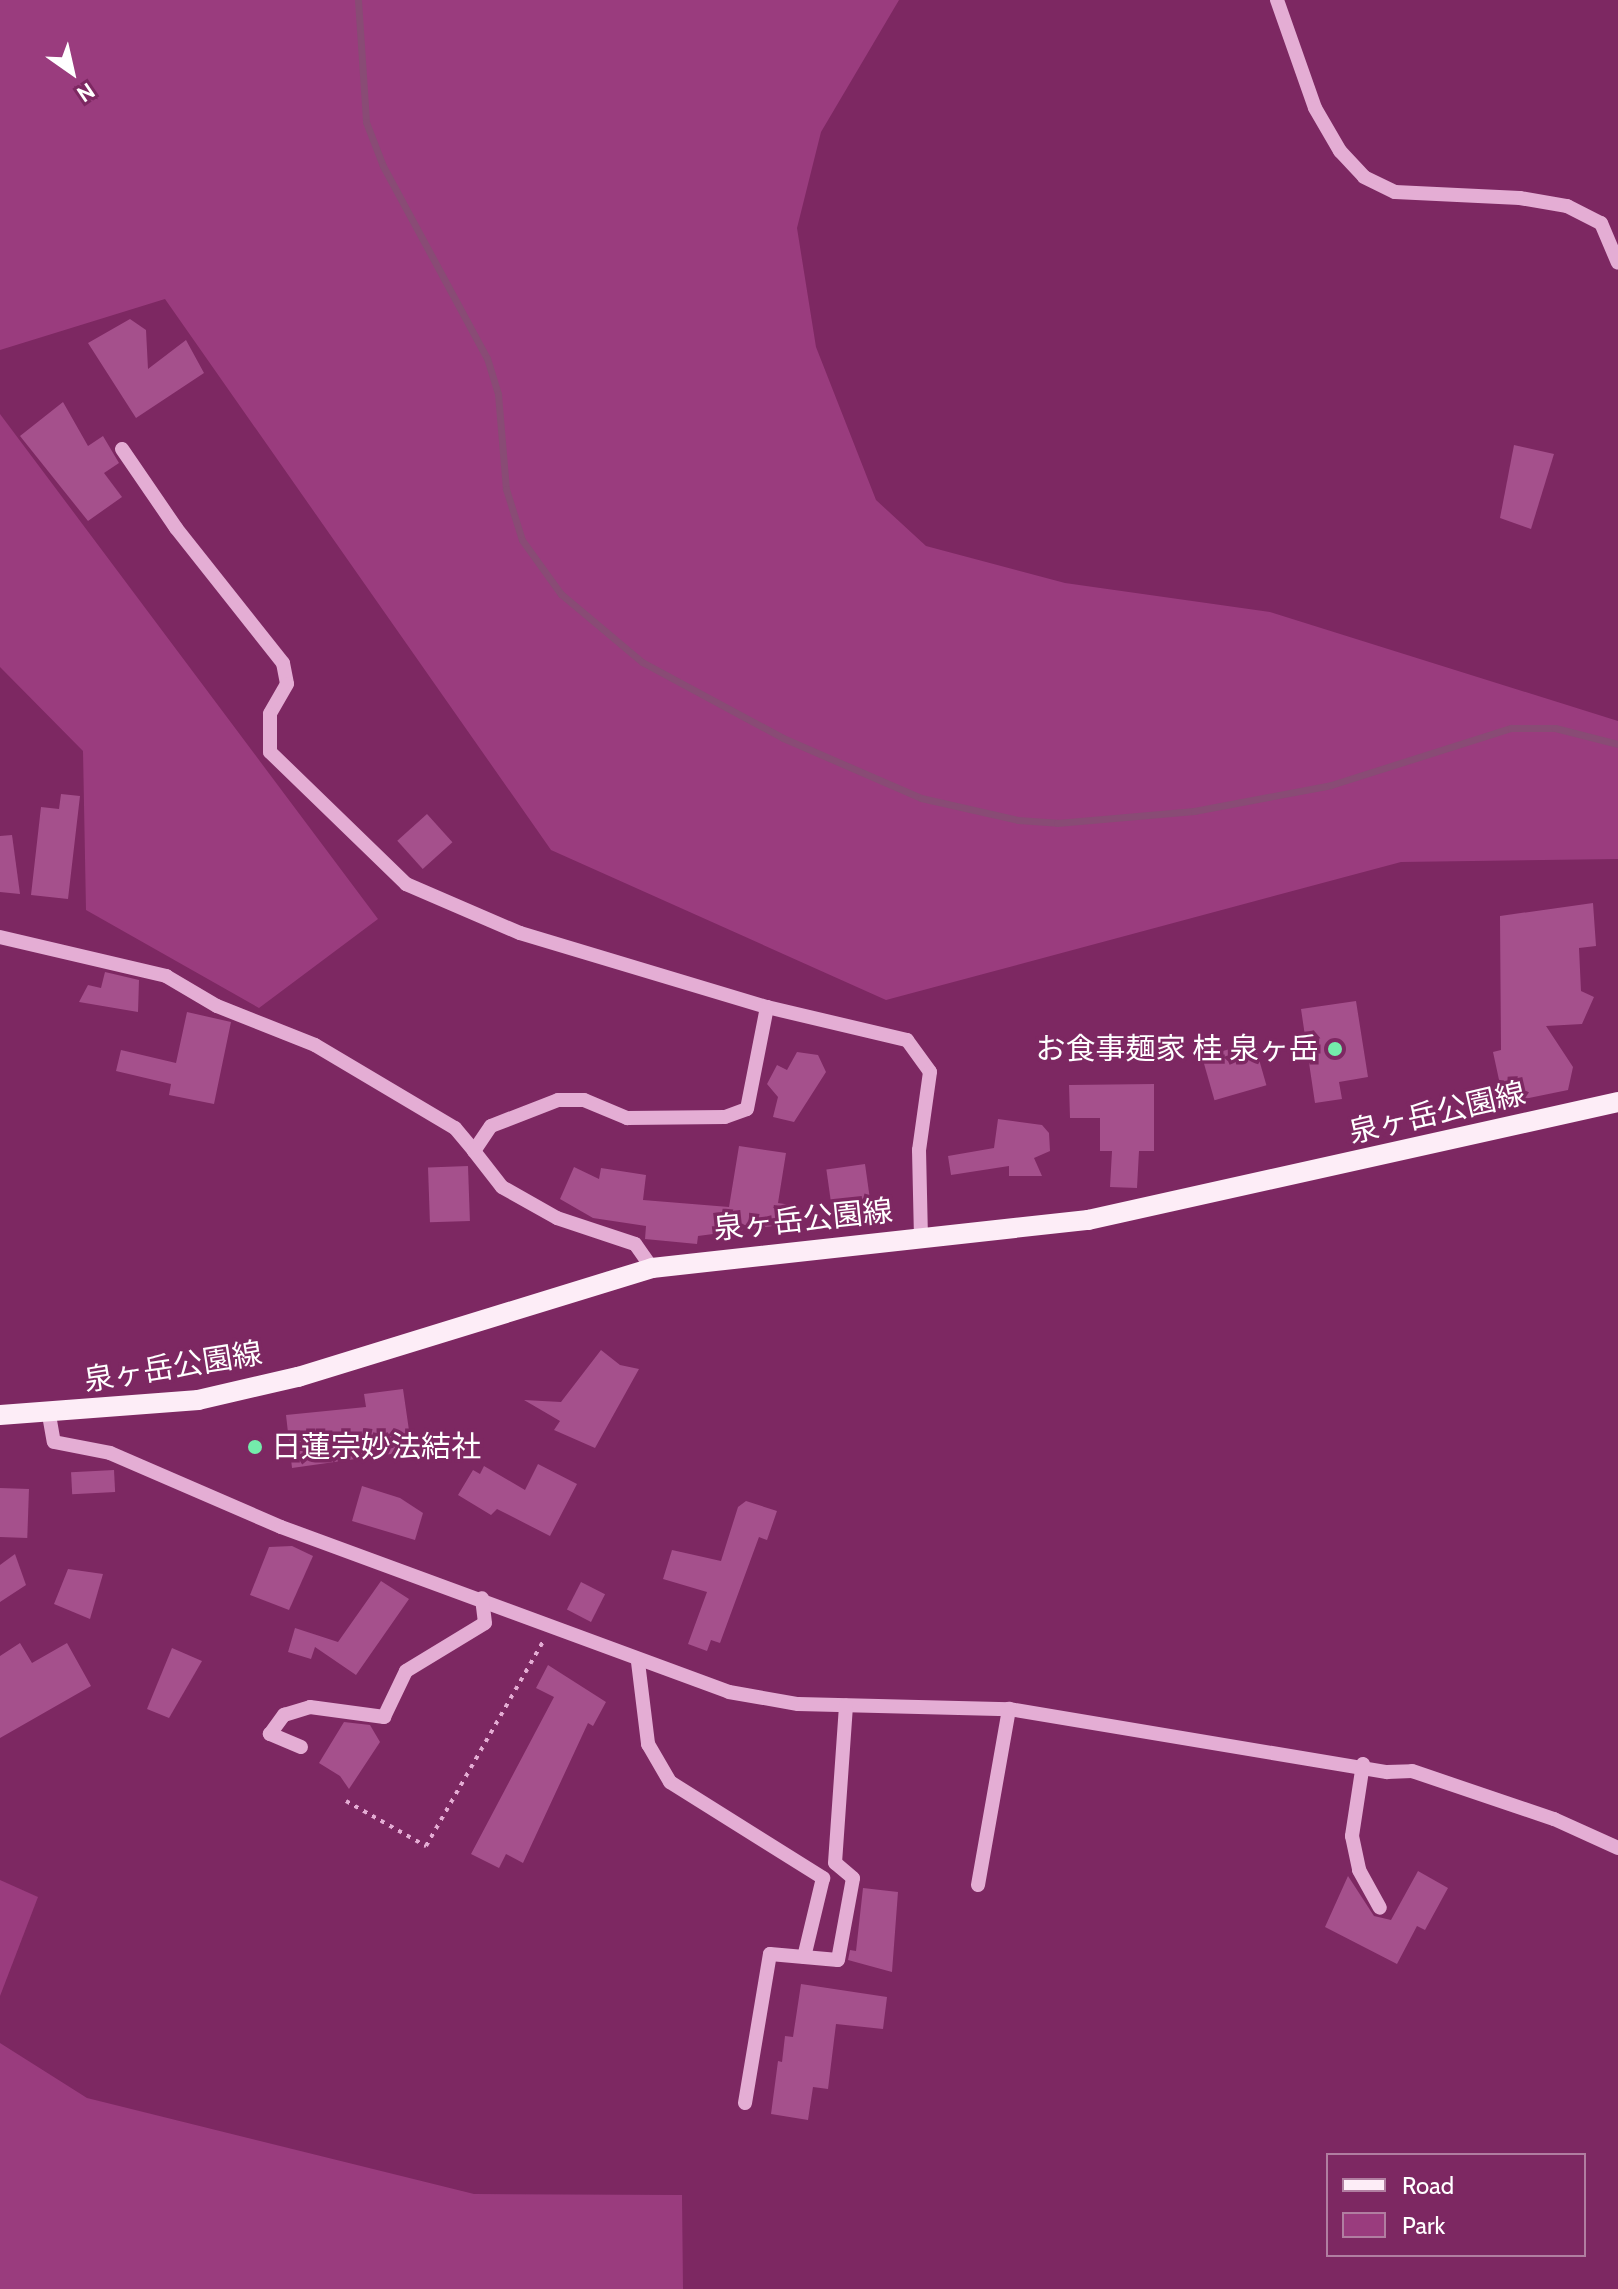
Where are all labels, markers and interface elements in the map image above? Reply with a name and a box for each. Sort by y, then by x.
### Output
north arrow [32,32,112,112]
text: N [72,77,100,108]
place label: お食事麺家 桂 泉ヶ岳 [1036,1031,1319,1067]
marker: お食事麺家 桂 泉ヶ岳 [1326,1040,1344,1058]
street label: 泉ヶ岳公園線 [1345,1075,1529,1151]
street label: 泉ヶ岳公園線 [712,1193,894,1247]
street label: 泉ヶ岳公園線 [81,1335,265,1399]
place label: 日蓮宗妙法結社 [271,1429,481,1465]
marker: 日蓮宗妙法結社 [246,1438,264,1456]
legend [1326,2153,1586,2257]
text: Road [1402,2171,1454,2200]
text: Park [1402,2211,1445,2240]

